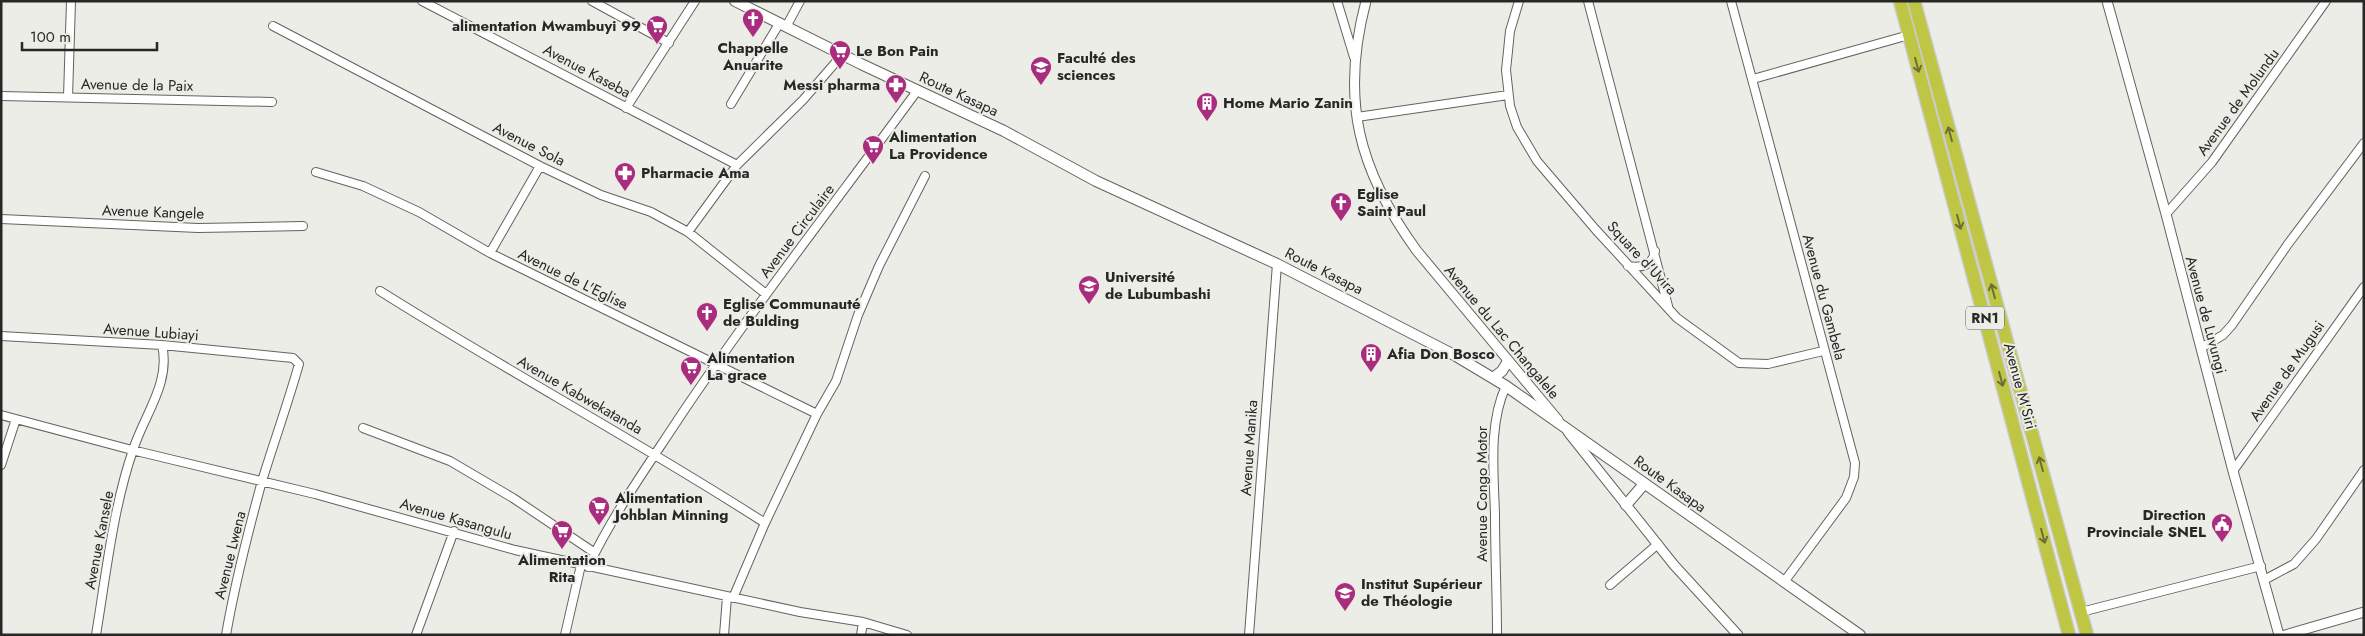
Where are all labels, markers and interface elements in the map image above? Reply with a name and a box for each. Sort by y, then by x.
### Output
church icon: Chappelle Anuarite [741,7,765,38]
supermarket icon: alimentation Mwambuyi 99 [645,14,669,45]
place label: alimentation Mwambuyi 99 [452,15,641,37]
scale bar [22,20,158,52]
text: 100 m [30,26,71,48]
place label: Chappelle Anuarite [718,37,789,76]
street label: Avenue Kaseba [539,39,635,103]
supermarket icon: Le Bon Pain [828,39,852,70]
place label: Le Bon Pain [856,40,939,62]
street label: Avenue de Molundu [2191,44,2285,160]
place label: Faculté des sciences [1057,47,1136,86]
school or university icon: Faculté des sciences [1029,55,1053,86]
one-way arrow [1913,57,1922,73]
street label: Route Kasapa [916,66,1002,122]
street label: Avenue de la Paix [81,73,194,97]
pharmacy icon: Messi pharma [884,73,908,104]
place label: Messi pharma [783,74,880,96]
building icon: Home Mario Zanin [1195,91,1219,122]
place label: Home Mario Zanin [1223,92,1353,114]
street label: Avenue Sola [489,116,569,172]
place label: Alimentation La Providence [888,126,988,165]
one-way arrow [1945,126,1955,142]
supermarket icon: Alimentation La Providence [861,134,885,165]
pharmacy icon: Pharmacie Ama [613,161,637,192]
place label: Pharmacie Ama [641,162,750,184]
street label: Avenue Circulaire [754,179,840,283]
place label: Eglise Saint Paul [1357,183,1426,222]
church icon: Eglise Saint Paul [1329,191,1353,222]
street label: Avenue Kangele [102,199,205,225]
one-way arrow [1955,214,1964,230]
street label: Square d'Uvira [1602,216,1682,300]
street label: Avenue du Gambela [1797,232,1851,362]
street label: Route Kasapa [1281,242,1367,300]
street label: Avenue de L'Eglise [514,243,632,315]
street label: Avenue de Luvungi [2180,254,2232,376]
street label: Avenue du Lac Changalele [1439,260,1565,404]
place label: Université de Lubumbashi [1105,266,1211,305]
school or university icon: Université de Lubumbashi [1077,274,1101,305]
one-way arrow [1988,283,1997,299]
place label: Eglise Communauté de Bulding [723,293,861,332]
church icon: Eglise Communauté de Bulding [695,301,719,332]
road number: RN1 [1966,306,2004,330]
street label: Avenue de Mugusi [2244,316,2330,426]
street label: Avenue Lubiayi [103,318,199,346]
street label: Avenue M'Siri [1998,340,2042,432]
building icon: Afia Don Bosco [1359,342,1383,373]
place label: Afia Don Bosco [1386,343,1495,365]
place label: Alimentation La grace [706,347,795,386]
street label: Avenue Kabwekatanda [513,350,647,440]
supermarket icon: Alimentation La grace [679,355,703,386]
one-way arrow [1997,371,2006,387]
street label: Avenue Manika [1235,399,1263,497]
street label: Avenue Congo Motor [1471,425,1493,562]
street label: Route Kasapa [1629,450,1711,518]
one-way arrow [2035,457,2045,473]
place label: Alimentation Johblan Minning [612,487,729,526]
street label: Avenue Kansele [79,489,119,591]
street label: Avenue Kasangulu [397,492,515,546]
supermarket icon: Alimentation Johblan Minning [587,495,611,526]
place label: Direction Provinciale SNEL [2087,504,2206,543]
street label: Avenue Lwena [208,509,252,601]
public building icon: Direction Provinciale SNEL [2210,512,2234,543]
supermarket icon: Alimentation Rita [550,519,574,550]
one-way arrow [2038,528,2048,544]
place label: Alimentation Rita [517,549,606,588]
place label: Institut Supérieur de Théologie [1361,573,1483,612]
school or university icon: Institut Supérieur de Théologie [1333,581,1357,612]

